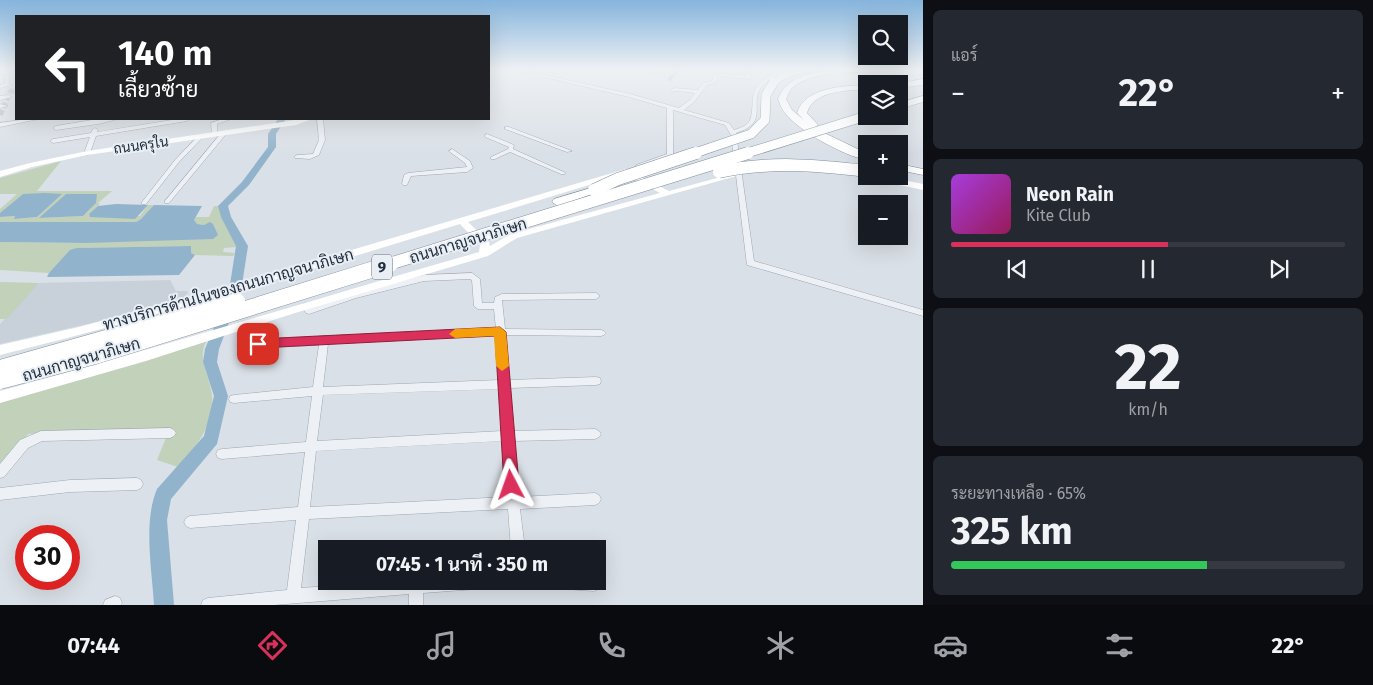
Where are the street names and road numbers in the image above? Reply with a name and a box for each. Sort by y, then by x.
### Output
street label: ถนนครุใน [112,133,170,159]
street label: ถนนกาญจนาภิเษก [407,214,529,267]
street label: ทางบริการด้านในของถนนกาญจนาภิเษก [100,243,356,334]
road number: 9 [372,254,392,280]
street label: ถนนกาญจนาภิเษก [20,334,142,385]

